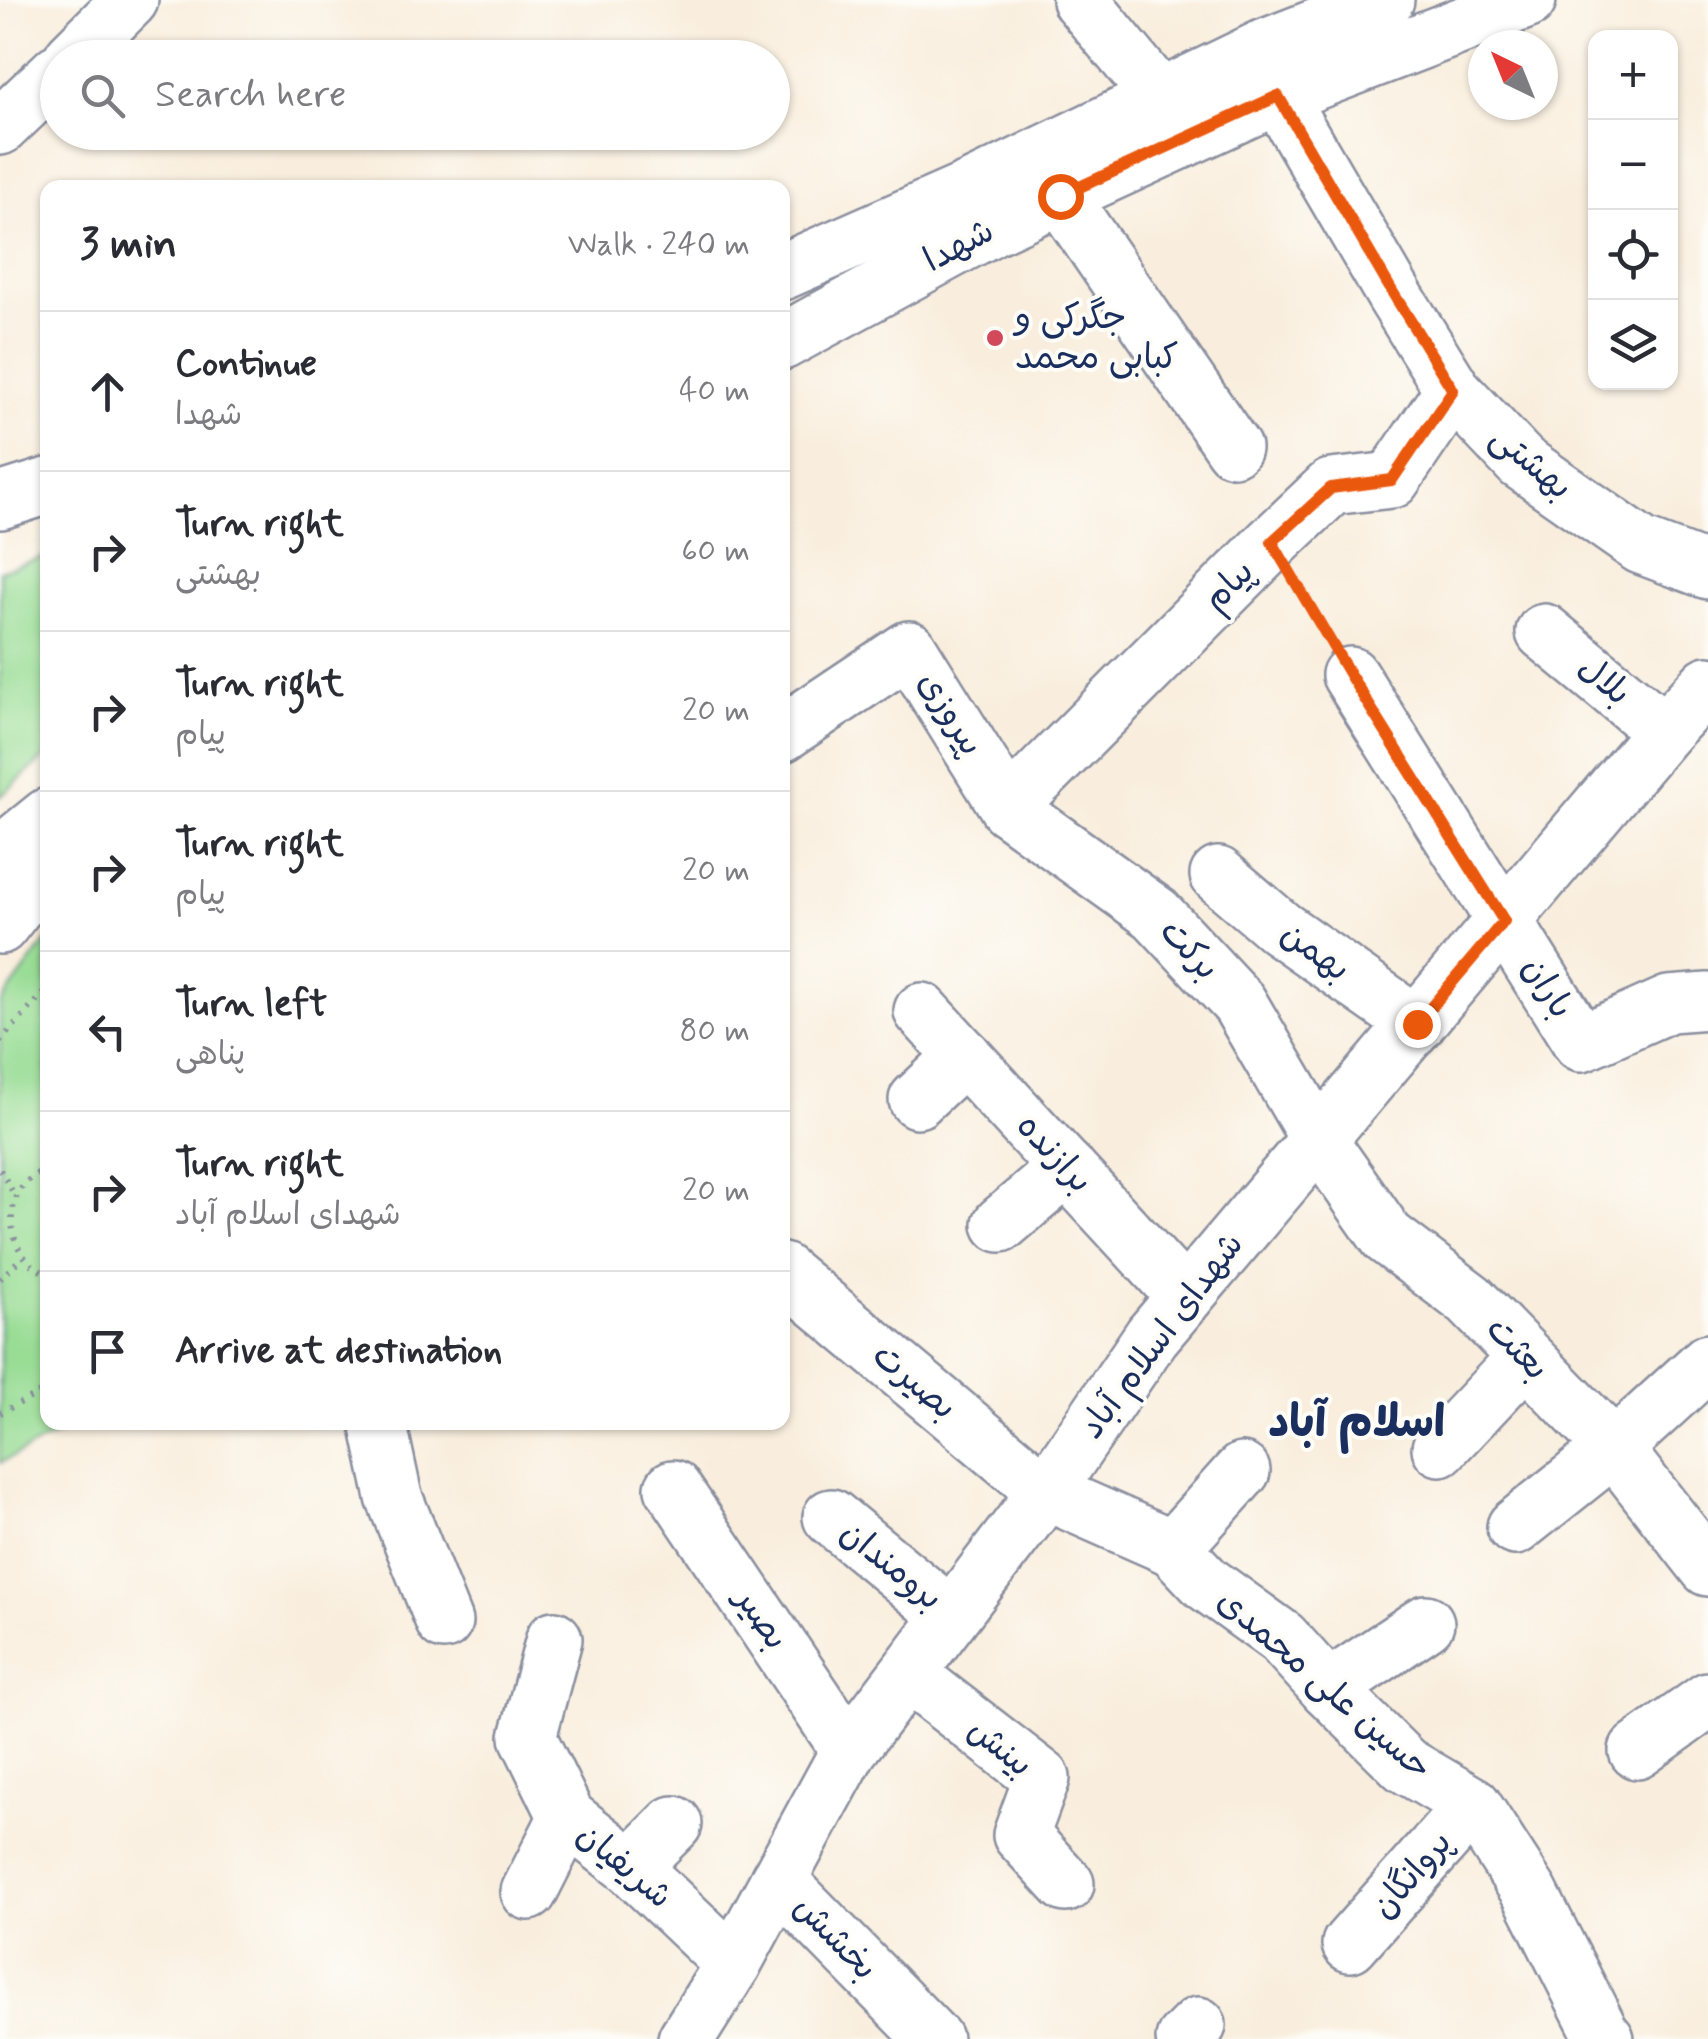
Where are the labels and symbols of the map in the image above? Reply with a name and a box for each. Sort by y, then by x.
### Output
north arrow [1468,30,1558,120]
route start [1038,174,1084,220]
street label: شهدا [916,208,1002,284]
place label: جگرکی و کبابی محمد [1012,295,1178,381]
marker: جگرکی و کبابی محمد [984,327,1006,349]
street label: بهشتی [1480,415,1582,511]
street label: پیام [1193,550,1266,623]
street label: بلال [1568,646,1640,716]
street label: پیروزی [906,663,994,765]
street label: برکت [1149,909,1229,991]
street label: بهمن [1271,911,1359,993]
street label: باران [1510,949,1584,1027]
route end [1395,1002,1441,1048]
street label: برازنده [1006,1104,1102,1204]
street label: شهدای اسلام آباد [1069,1224,1256,1450]
street label: بعثت [1475,1307,1559,1391]
street label: بصیرت [862,1333,966,1431]
district label: اسلام آباد [1269,1394,1446,1454]
street label: برومندان [830,1511,952,1621]
street label: بصیر [722,1576,799,1659]
street label: حسین علی محمدی [1207,1579,1441,1791]
street label: بینش [958,1708,1042,1788]
street label: شریفیان [566,1812,682,1920]
street label: پروانگان [1361,1821,1463,1929]
street label: بخشش [783,1885,887,1991]

